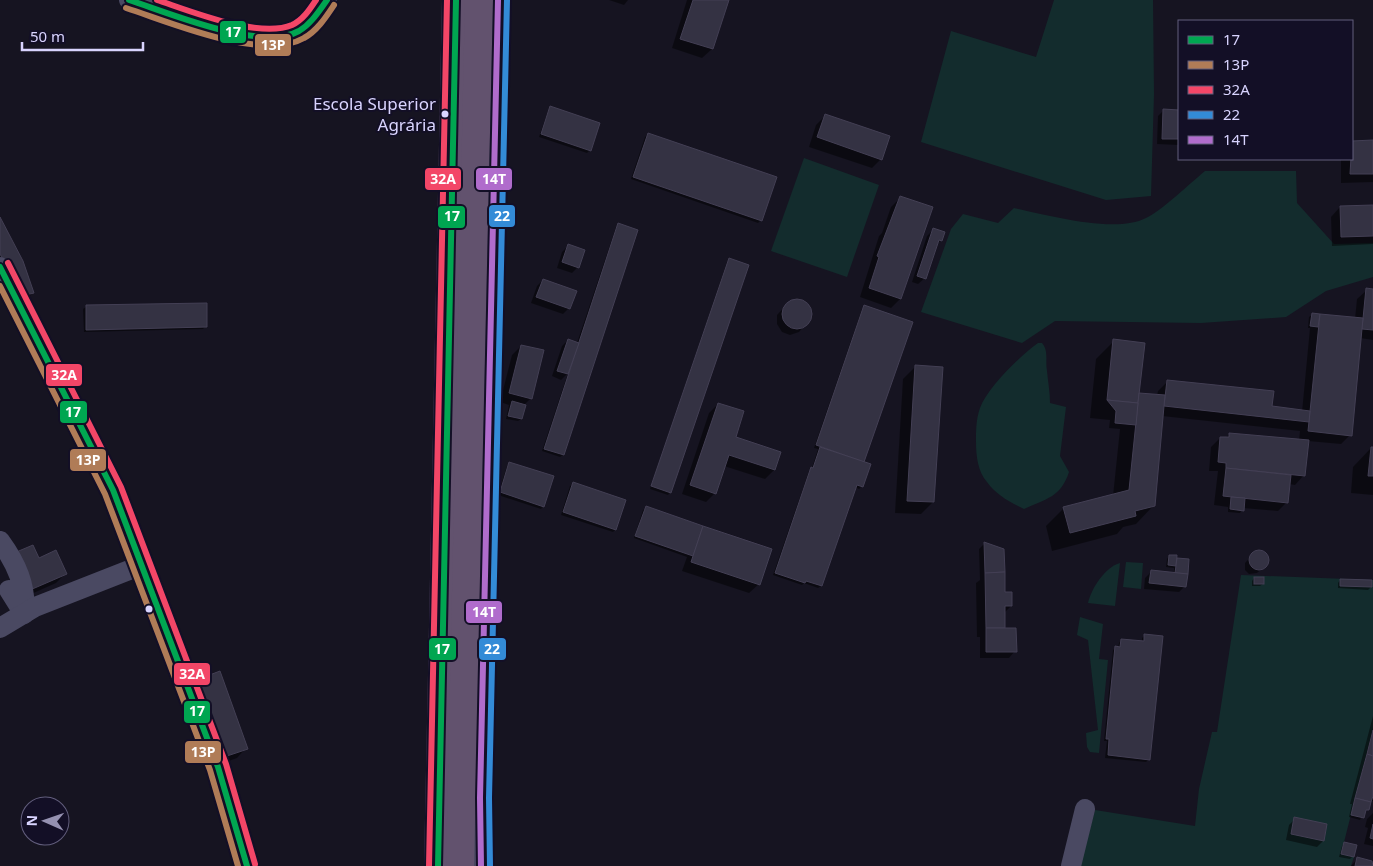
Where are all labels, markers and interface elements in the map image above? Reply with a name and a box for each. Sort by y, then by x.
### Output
scale bar [22,20,144,52]
line badge: 17 [219,20,247,44]
legend [1178,20,1353,160]
text: 17 [225,22,241,41]
text: 50 m [30,26,65,46]
text: 17 [1223,29,1240,49]
line badge: 13P [254,33,292,57]
text: 13P [261,35,286,54]
text: 13P [1223,54,1249,74]
text: 32A [1223,79,1250,99]
place label: Escola Superior Agrária [313,92,436,136]
text: 22 [1223,104,1240,124]
marker: Escola Superior Agrária [440,109,450,119]
text: 14T [1223,129,1249,149]
line badge: 32A [424,167,462,191]
line badge: 14T [475,167,513,191]
text: 32A [430,169,456,188]
text: 14T [482,169,506,188]
line badge: 22 [488,204,516,228]
line badge: 17 [437,205,466,229]
text: 17 [444,206,460,225]
text: 22 [494,206,510,225]
line badge: 32A [45,363,83,387]
text: 32A [51,365,77,384]
line badge: 17 [59,400,88,424]
text: 17 [65,402,81,421]
line badge: 13P [69,448,107,472]
text: 13P [76,450,101,469]
line badge: 14T [465,600,503,624]
text: 14T [472,602,496,621]
unlabelled marker [144,604,154,614]
line badge: 17 [428,637,457,661]
line badge: 22 [478,637,507,661]
text: 17 [434,639,450,658]
text: 22 [484,639,500,658]
line badge: 32A [173,662,211,686]
text: 32A [179,664,205,683]
line badge: 17 [183,700,211,724]
text: 17 [189,701,205,720]
line badge: 13P [184,740,222,764]
text: 13P [191,742,216,761]
north arrow [20,796,70,846]
text: N [22,815,41,827]

